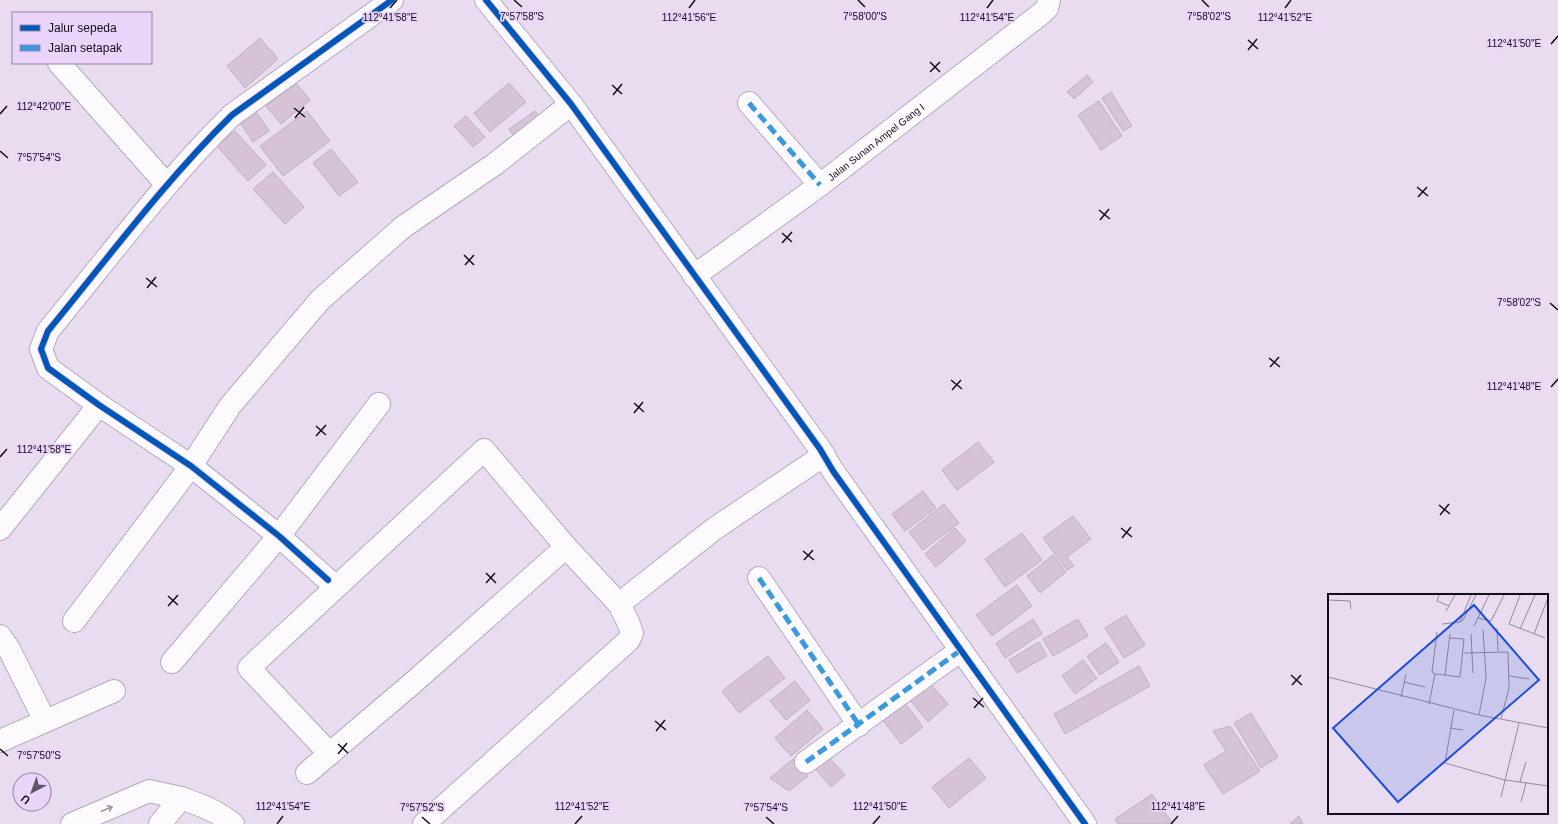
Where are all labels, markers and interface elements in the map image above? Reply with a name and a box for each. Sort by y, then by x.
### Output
text: 7°57'58"S [500,11,544,22]
text: 7°58'00"S [843,11,887,22]
text: 7°58'02"S [1187,11,1231,22]
legend [12,12,152,64]
text: 112°41'58"E [363,12,417,23]
text: 112°41'56"E [662,12,716,23]
text: 112°41'54"E [960,12,1014,23]
text: 112°41'52"E [1258,12,1312,23]
text: Jalur sepeda [48,21,117,35]
text: 112°41'50"E [1487,38,1541,49]
text: Jalan setapak [48,41,123,55]
text: 112°42'00"E [17,101,71,112]
street label: Jalan Sunan Ampel Gang I [826,101,927,183]
text: 7°57'54"S [17,152,61,163]
text: 7°58'02"S [1497,297,1541,308]
text: 112°41'48"E [1487,381,1541,392]
text: 112°41'58"E [17,444,71,455]
inset map [1328,594,1548,814]
text: 7°57'50"S [17,750,61,761]
north arrow [12,772,52,812]
text: U [18,792,32,807]
text: 112°41'54"E [256,801,310,812]
text: 112°41'52"E [555,801,609,812]
text: 112°41'50"E [853,801,907,812]
text: 112°41'48"E [1151,801,1205,812]
text: 7°57'52"S [400,802,444,813]
text: 7°57'54"S [744,802,788,813]
one-way arrow [101,805,113,812]

